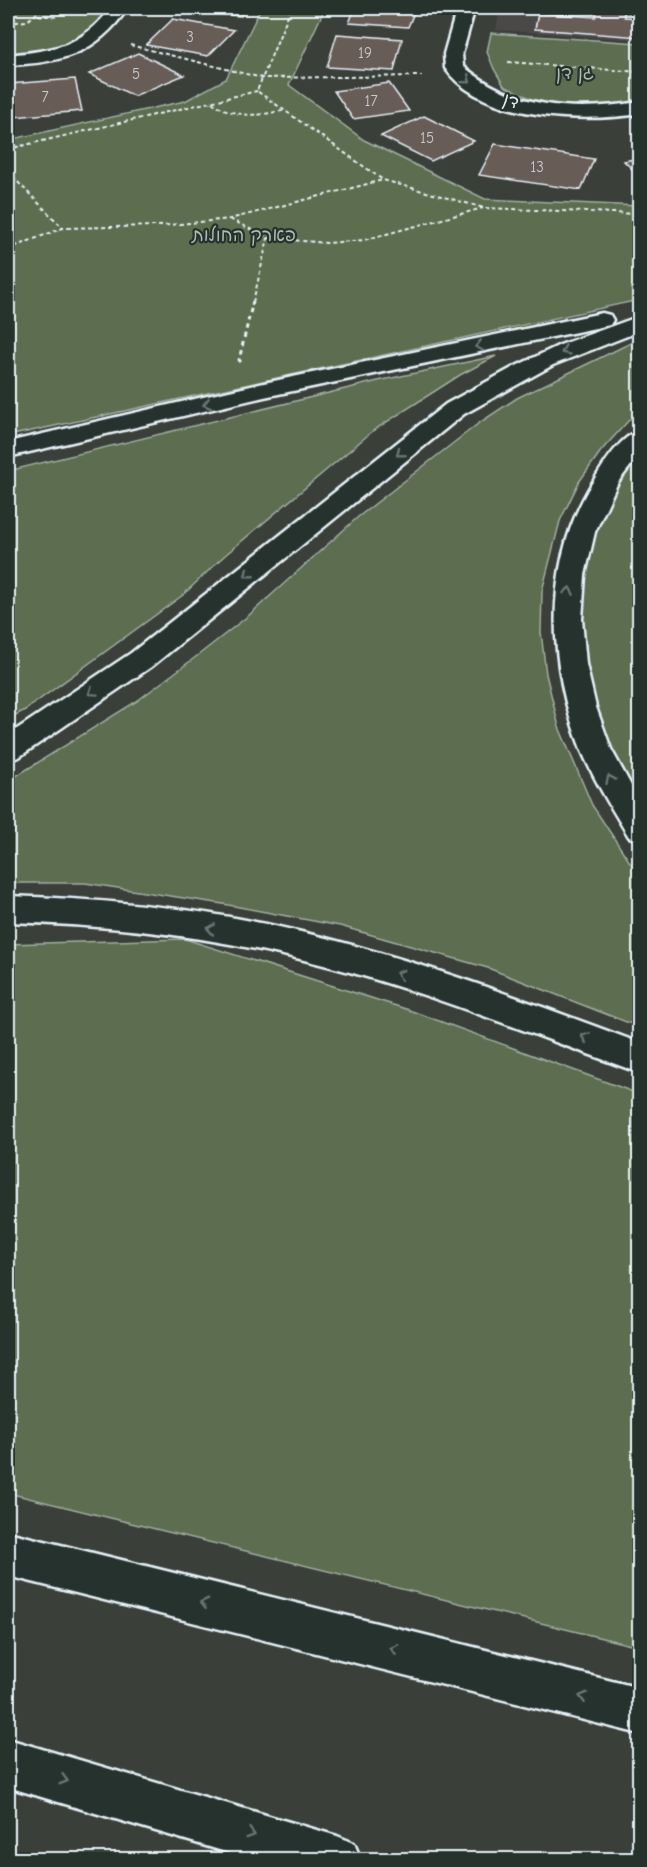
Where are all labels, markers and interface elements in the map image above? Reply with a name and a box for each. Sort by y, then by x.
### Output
house number: 3 [186,28,194,46]
house number: 19 [358,44,372,62]
park label: גן דן [556,63,594,84]
house number: 5 [132,65,140,83]
one-way arrow [460,72,471,83]
house number: 7 [41,88,49,106]
street label: דן [500,89,522,113]
house number: 17 [364,92,378,110]
house number: 15 [420,129,434,147]
house number: 13 [530,158,544,176]
park label: פארק החולות [191,225,296,246]
one-way arrow [475,339,485,352]
one-way arrow [561,344,572,356]
one-way arrow [202,396,212,409]
one-way arrow [396,445,407,456]
one-way arrow [243,567,254,578]
one-way arrow [562,587,574,596]
one-way arrow [88,685,99,696]
one-way arrow [605,774,617,785]
one-way arrow [206,923,216,935]
one-way arrow [395,969,406,981]
one-way arrow [580,1032,591,1044]
one-way arrow [200,1597,210,1610]
one-way arrow [389,1644,399,1657]
one-way arrow [578,1691,588,1704]
one-way arrow [58,1773,69,1785]
one-way arrow [245,1827,256,1839]

